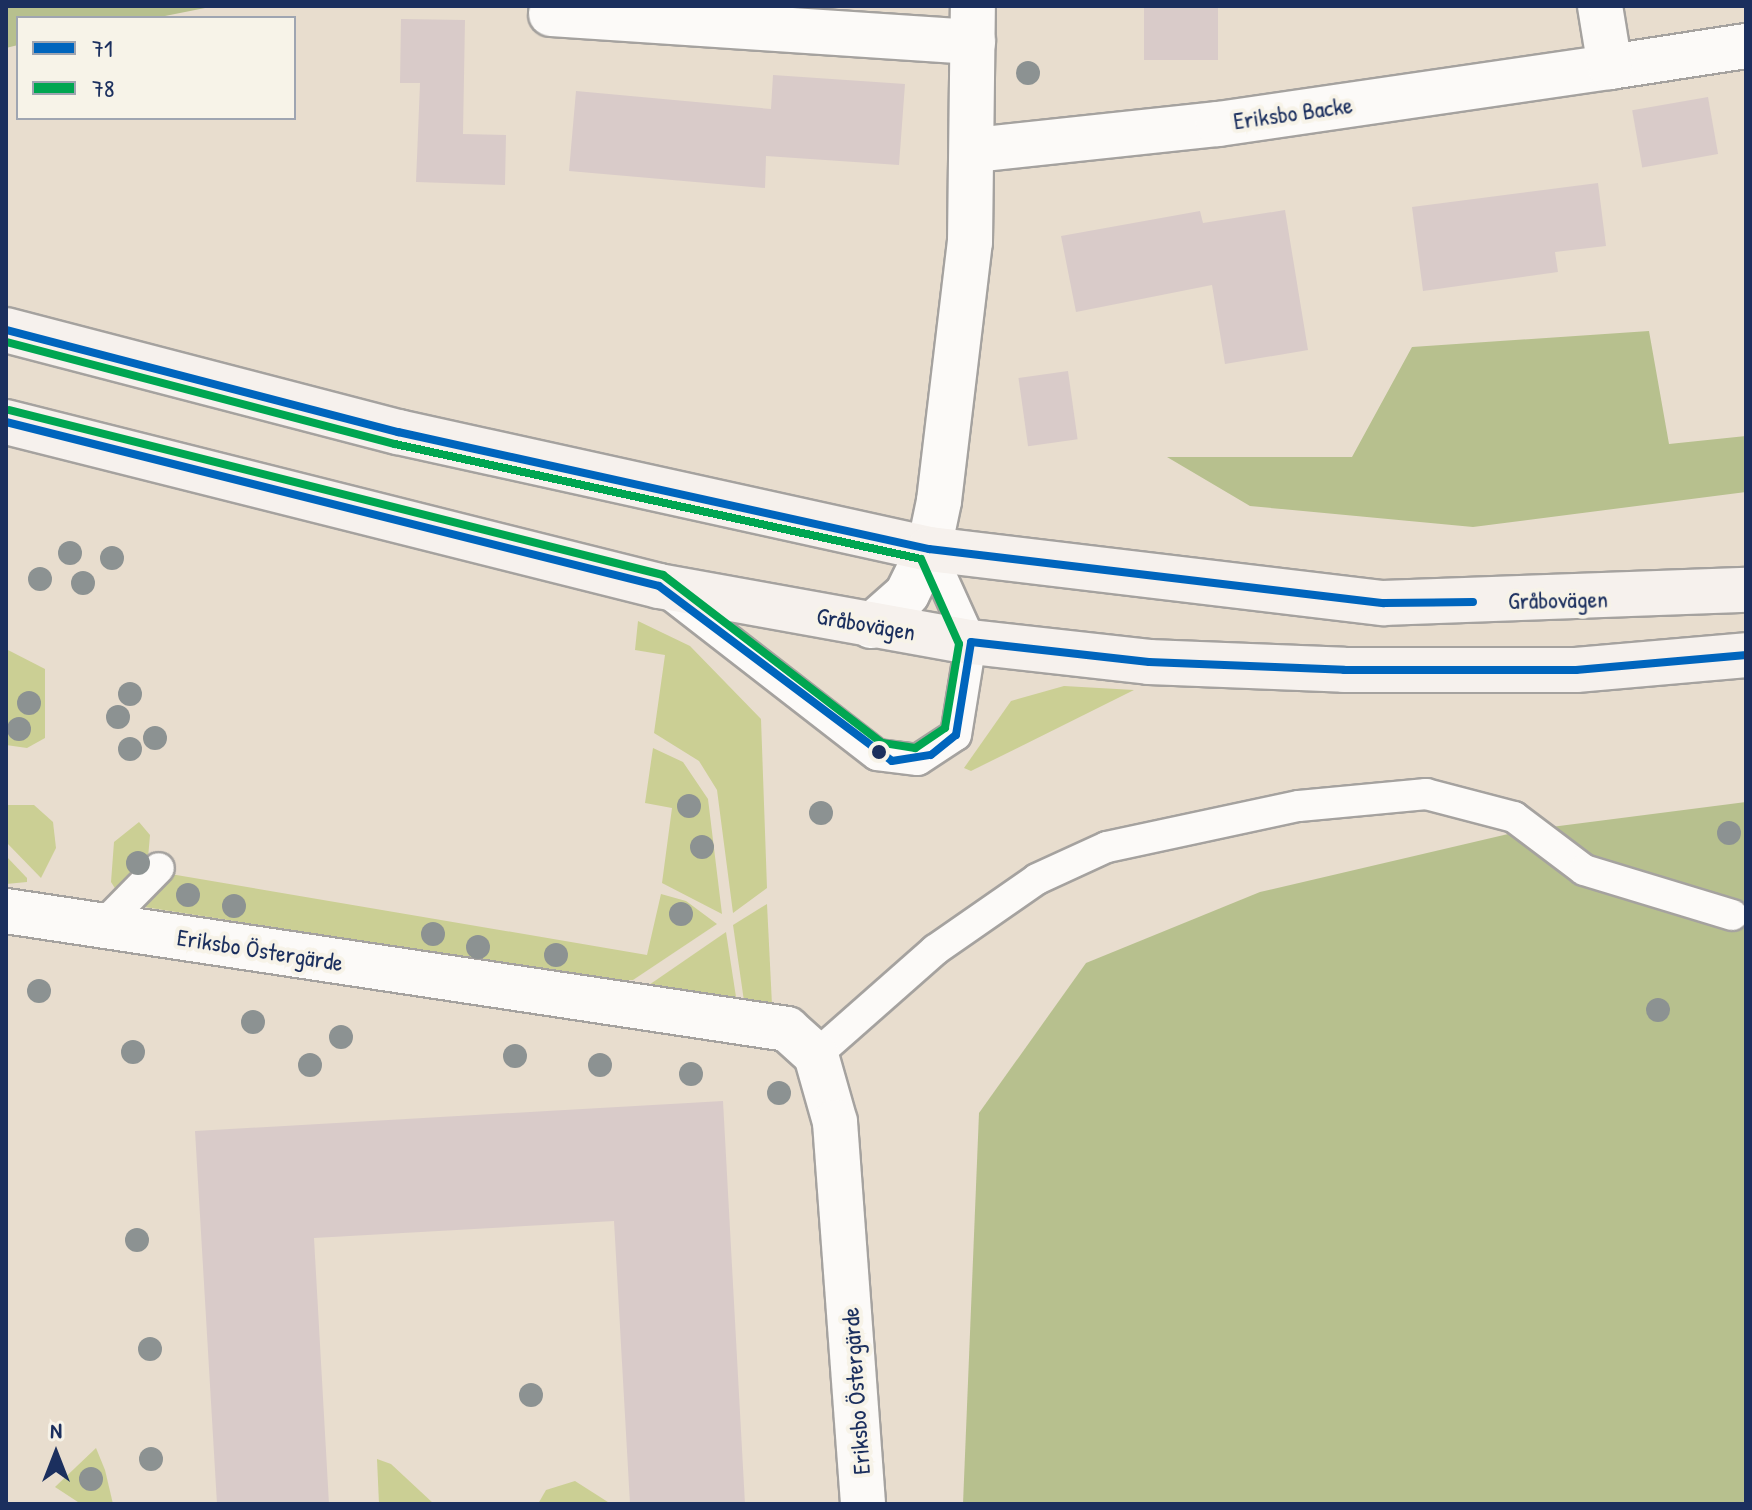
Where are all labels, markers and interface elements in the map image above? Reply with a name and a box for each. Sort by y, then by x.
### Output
legend [16,16,296,120]
text: 71 [92,32,113,64]
text: 78 [92,72,114,104]
street label: Eriksbo Backe [1232,90,1354,136]
street label: Gråbovägen [1508,585,1608,615]
street label: Gråbovägen [814,601,918,647]
unlabelled marker [871,744,887,760]
street label: Eriksbo Östergärde [175,923,345,977]
street label: Eriksbo Östergärde [836,1307,876,1475]
north arrow [16,1414,96,1494]
text: N [50,1415,62,1445]

